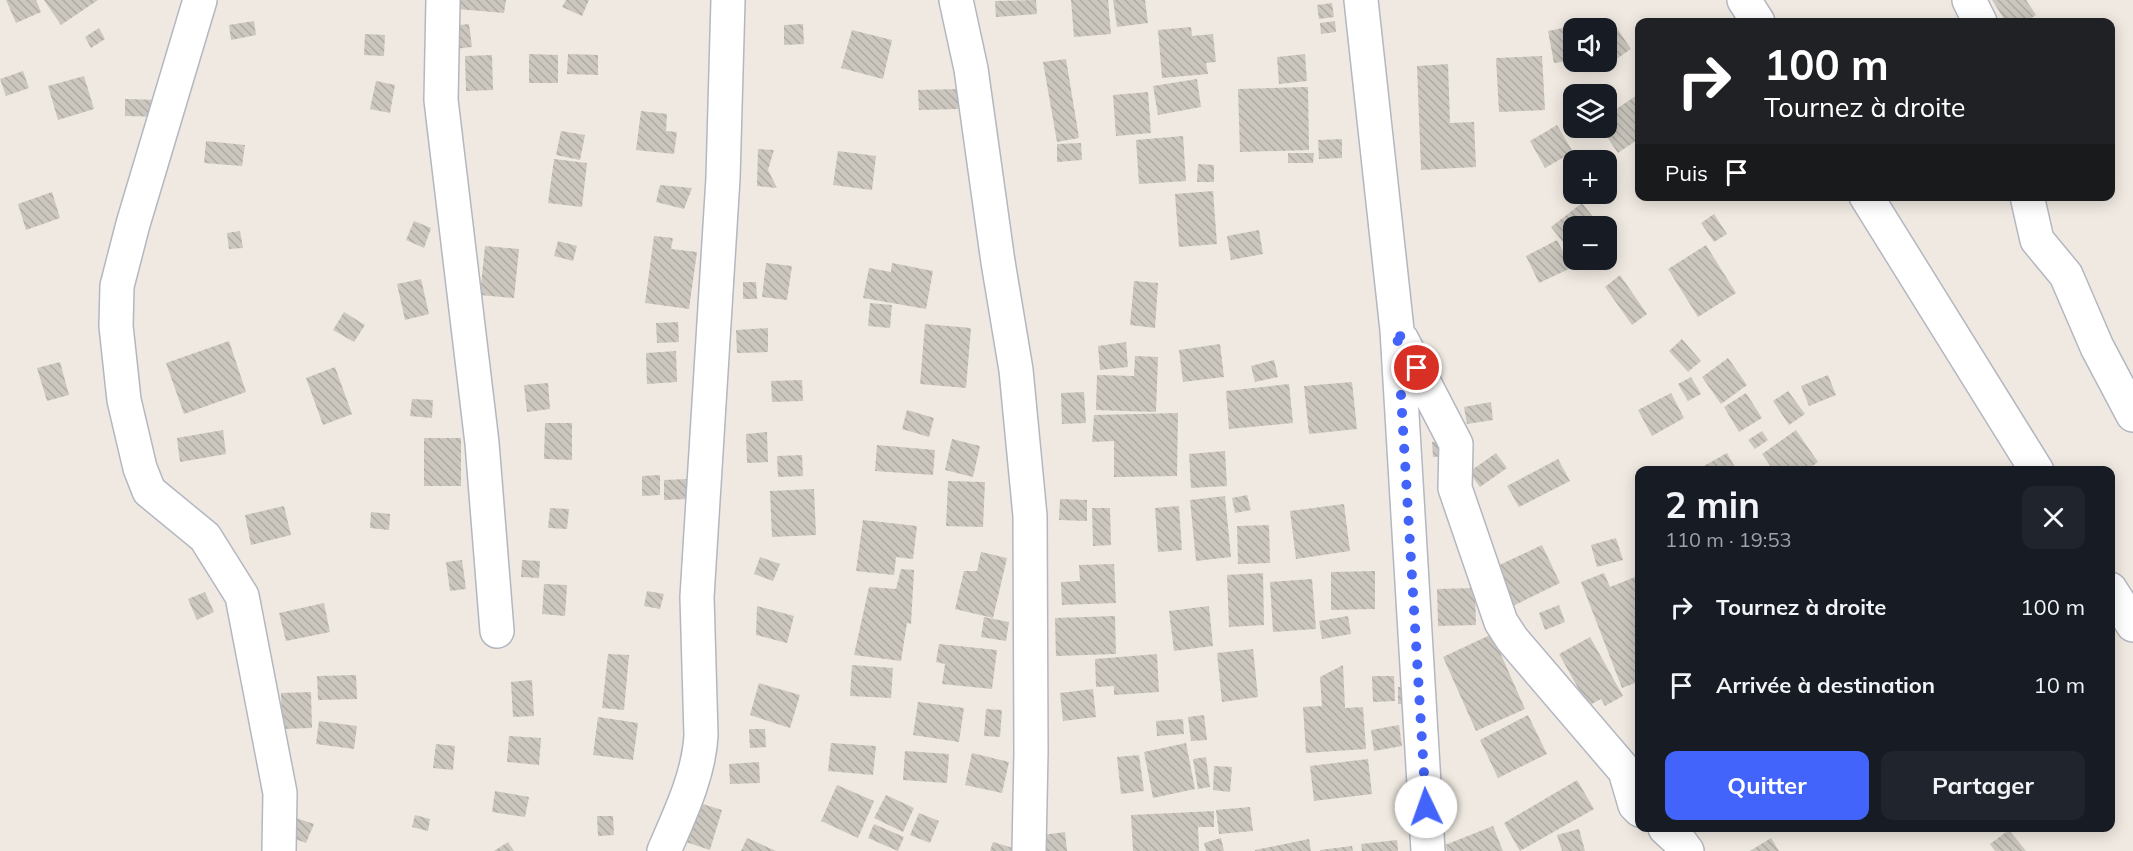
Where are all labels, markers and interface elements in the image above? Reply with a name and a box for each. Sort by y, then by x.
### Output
map controls [1563,18,1617,270]
button: sound [1563,18,1617,72]
text: 100 m [1764,38,1889,91]
icon: right [1665,42,1743,120]
button: layers [1563,84,1617,138]
text: Tournez à droite [1764,90,1965,124]
button: + [1563,150,1617,204]
icon: arrive [1720,156,1753,189]
text: Puis [1665,159,1708,187]
button: − [1563,216,1617,270]
pin [1391,342,1442,393]
icon: arrive [1400,351,1433,384]
text: 2 min [1665,482,1760,527]
button: close [2022,486,2085,549]
text: 110 m · 19:53 [1665,527,1791,552]
icon: right [1665,591,1698,624]
text: Tournez à droite [1716,593,1886,621]
text: 100 m [2020,593,2085,621]
icon: arrive [1665,669,1698,702]
text: Arrivée à destination [1716,671,1935,699]
text: 10 m [2034,671,2085,699]
button: Quitter [1665,751,1869,820]
button: Partager [1881,751,2085,820]
position arrow [1394,775,1458,839]

